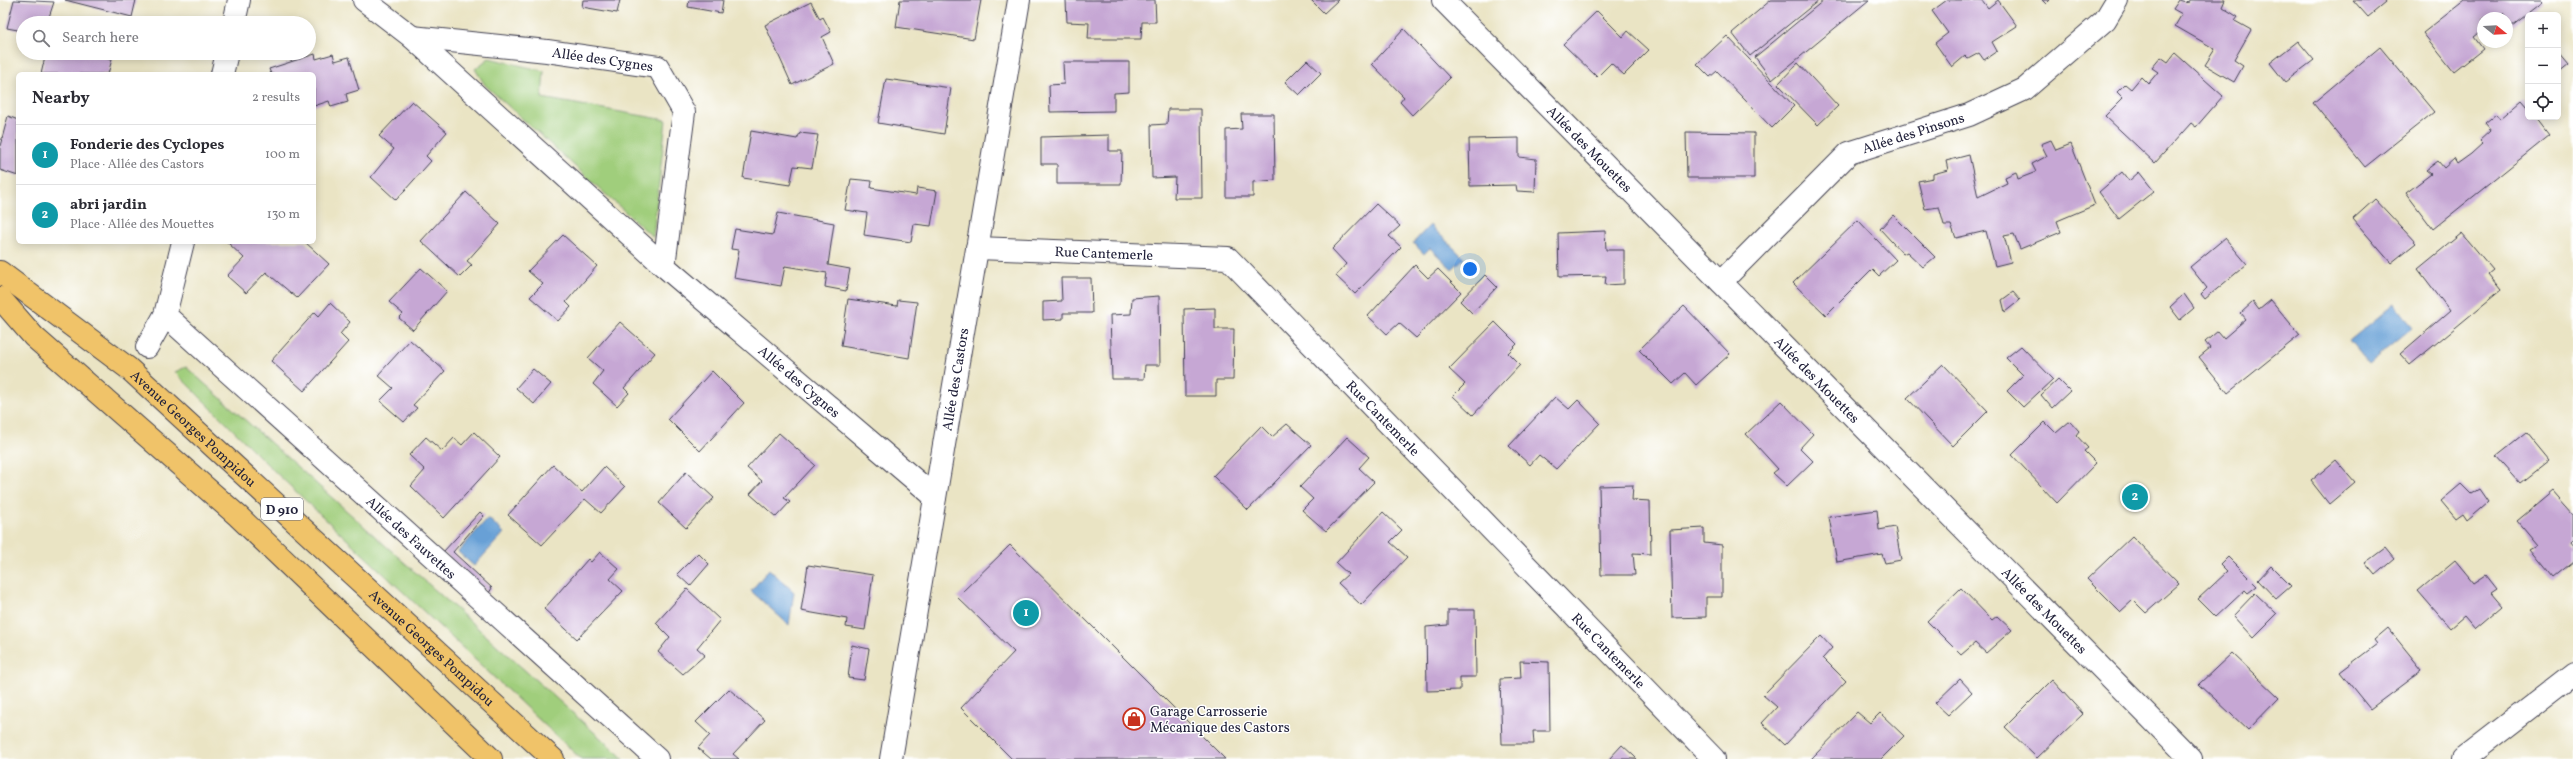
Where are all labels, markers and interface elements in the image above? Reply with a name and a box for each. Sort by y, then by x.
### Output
north arrow [2477,12,2513,48]
map controls [2525,12,2561,120]
button: + [2525,12,2561,48]
search box [16,16,316,60]
icon: search [30,27,52,49]
text: Search here [62,28,139,49]
street label: Allée des Cygnes [551,44,654,77]
button: − [2525,48,2561,84]
button: locate [2525,84,2561,120]
text: Nearby [32,87,90,110]
text: 2 results [252,89,300,107]
street label: Allée des Mouettes [1542,102,1636,197]
street label: Allée des Pinsons [1860,109,1967,159]
text: Fonderie des Cyclopes [70,135,224,156]
text: 1 [42,146,48,164]
text: 100 m [265,146,300,164]
text: Place · Allée des Castors [70,156,204,174]
text: abri jardin [70,195,147,216]
text: 2 [42,206,48,224]
text: 130 m [267,206,300,224]
text: Place · Allée des Mouettes [70,216,214,234]
street label: Rue Cantemerle [1054,243,1154,266]
your location [1460,259,1480,279]
street label: Allée des Castors [938,327,975,432]
street label: Allée des Mouettes [1769,333,1863,428]
street label: Allée des Cygnes [753,342,843,423]
street label: Avenue Georges Pompidou [125,367,260,492]
street label: Rue Cantemerle [1341,377,1423,461]
pin: 2 [2122,482,2148,512]
street label: Allée des Fauvettes [361,493,460,584]
road number: D 910 [261,498,303,520]
street label: Allée des Mouettes [1996,564,2090,659]
street label: Avenue Georges Pompidou [364,586,498,712]
pin: 1 [1013,598,1039,628]
street label: Rue Cantemerle [1567,610,1649,694]
place label: Garage Carrosserie Mécanique des Castors [1150,703,1290,738]
shop icon: Garage Carrosserie Mécanique des Castors [1121,706,1147,732]

